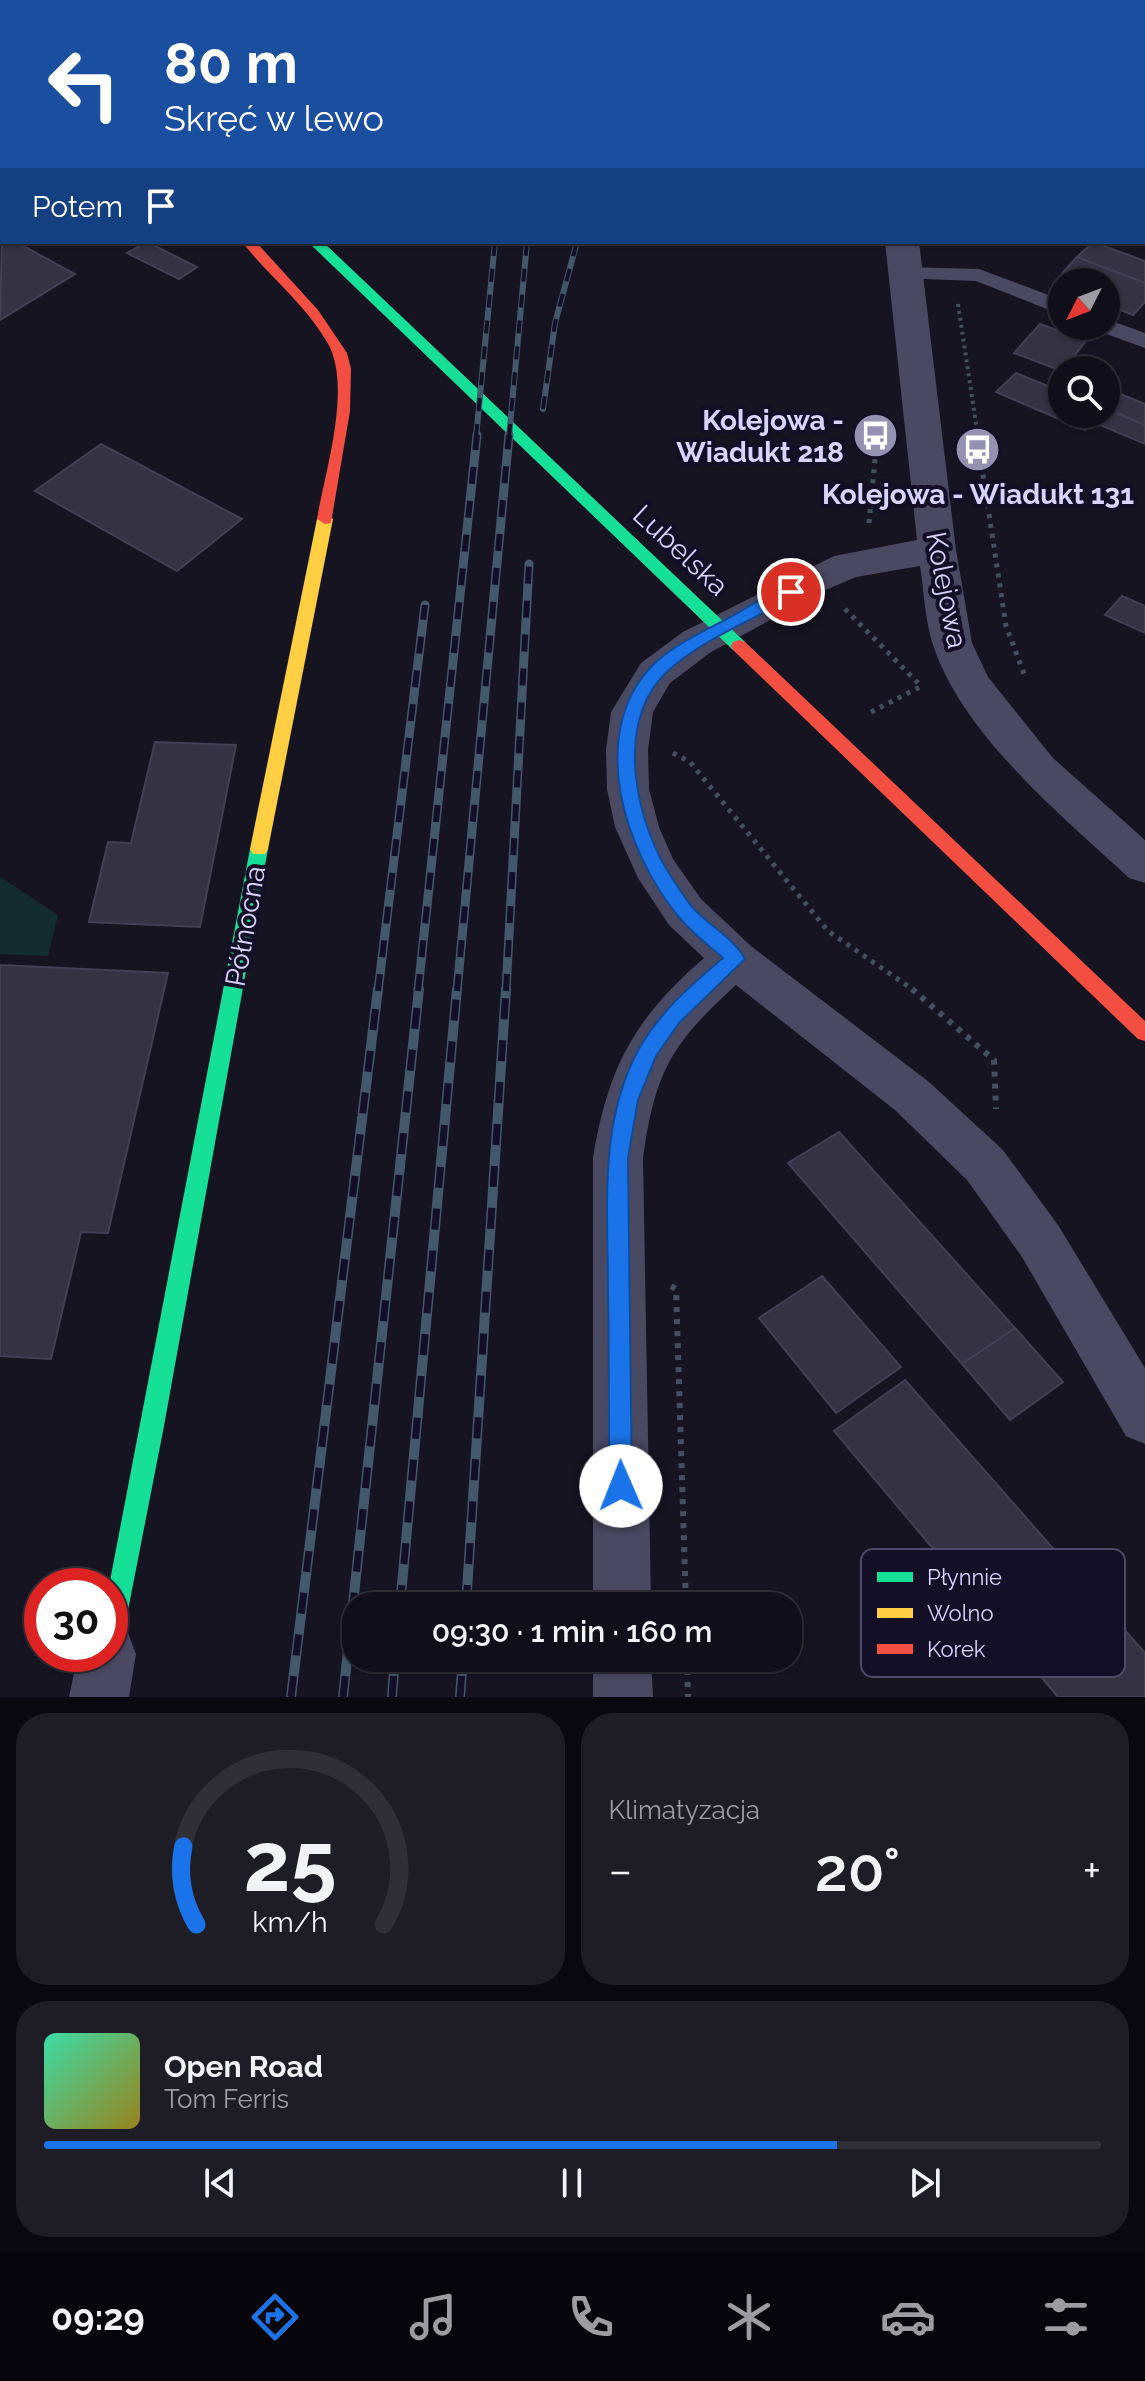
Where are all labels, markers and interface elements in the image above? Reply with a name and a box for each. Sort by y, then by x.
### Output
text: 80 m [164,30,298,96]
icon: left [32,32,136,136]
text: Skręć w lewo [164,97,384,139]
icon: arrive [139,184,183,228]
text: Potem [32,189,123,224]
north arrow [1048,268,1120,340]
map controls [1048,268,1120,428]
button: search [1048,356,1120,428]
place label: Kolejowa - Wiadukt 218 [676,404,844,469]
bus stop icon: Kolejowa - Wiadukt 218 [851,412,899,460]
bus stop icon: Kolejowa - Wiadukt 131 [954,425,1002,473]
place label: Kolejowa - Wiadukt 131 [822,478,1134,511]
street label: Lubelska [626,498,735,603]
street label: Kolejowa [919,529,974,651]
pin [757,558,825,626]
icon: arrive [769,570,813,614]
street label: Północna [219,863,272,989]
position arrow [579,1444,663,1528]
legend [861,1549,1125,1677]
text: Płynnie [927,1564,1002,1590]
speed limit sign: 30 [24,1568,128,1672]
text: Wolno [927,1600,994,1626]
text: 09:30 · 1 min · 160 m [432,1614,712,1649]
text: Korek [927,1636,986,1662]
text: Klimatyzacja [609,1795,760,1825]
text: 25 [244,1813,337,1910]
text: 20° [815,1835,900,1905]
text: − [609,1845,632,1896]
text: + [1083,1845,1101,1896]
text: km/h [253,1905,328,1939]
text: Open Road [164,2049,323,2084]
text: Tom Ferris [164,2084,289,2114]
icon: previous [198,2161,242,2205]
icon: pause [550,2161,594,2205]
icon: next [903,2161,947,2205]
icon: directions [247,2289,303,2345]
icon: music [405,2289,461,2345]
icon: phone [563,2289,619,2345]
icon: climate [721,2289,777,2345]
icon: car [880,2289,936,2345]
icon: filters [1038,2289,1094,2345]
text: 09:29 [51,2296,145,2338]

